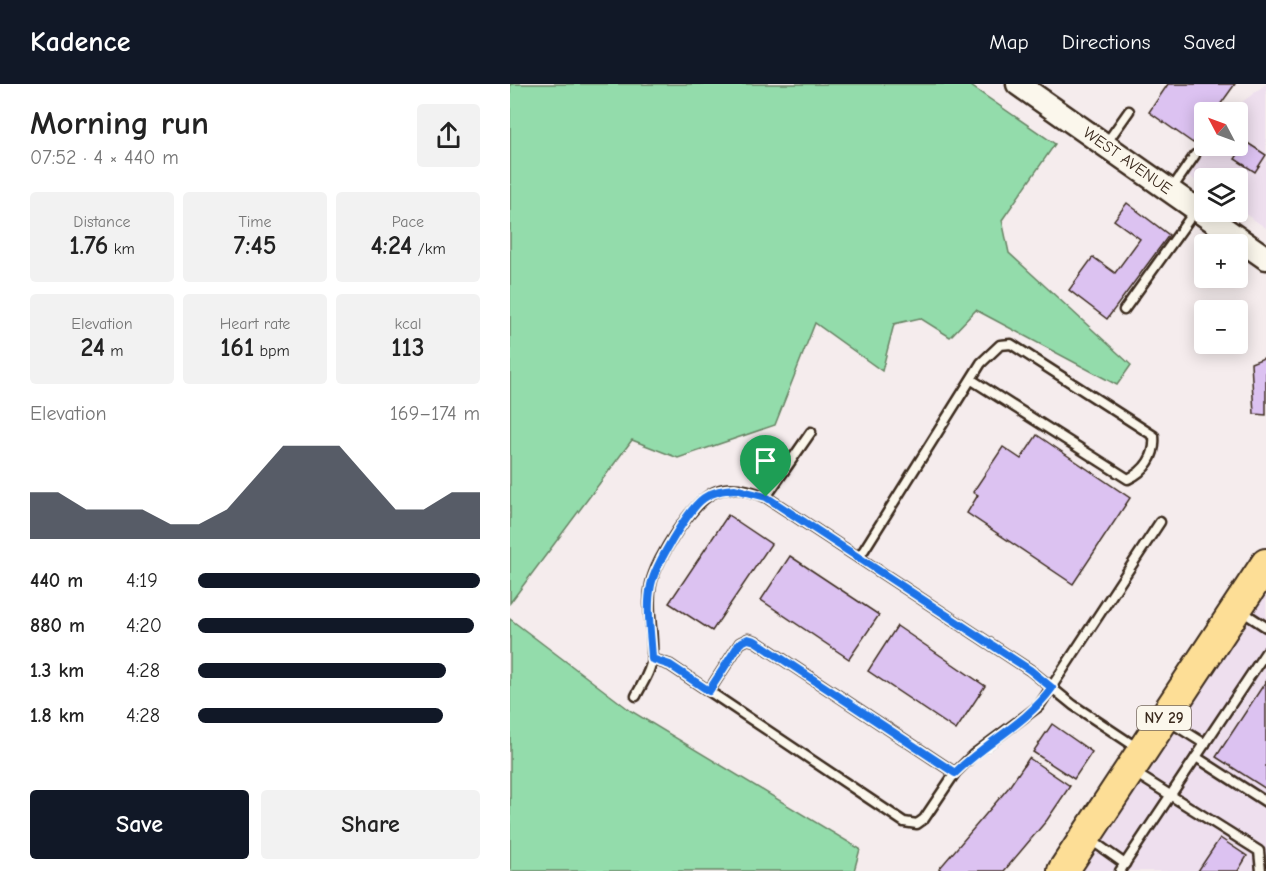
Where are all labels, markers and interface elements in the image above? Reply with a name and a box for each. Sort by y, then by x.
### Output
text: Kadence [30,26,130,58]
text: Map [989,30,1029,54]
text: Directions [1062,30,1151,54]
text: Saved [1184,30,1236,54]
north arrow [1194,102,1248,156]
map controls [1194,102,1248,354]
text: Morning run [30,104,209,142]
button: share [417,104,480,167]
street label: WEST AVENUE [1080,124,1176,198]
text: 07:52 · 4 × 440 m [30,146,179,169]
button: layers [1194,168,1248,222]
text: Distance [73,213,131,231]
text: Time [238,213,272,231]
text: Pace [392,213,424,231]
text: 1.76 [69,231,108,261]
text: 7:45 [233,231,277,261]
text: 4:24 [370,231,412,261]
button: + [1194,234,1248,288]
text: km [108,240,135,258]
text: /km [412,240,446,258]
button: − [1194,300,1248,354]
text: Elevation [71,315,133,333]
text: Heart rate [220,315,290,333]
text: kcal [395,315,421,333]
text: 24 [81,333,105,363]
text: 161 [220,333,254,363]
text: 113 [391,333,425,363]
text: m [105,342,123,360]
text: bpm [254,342,290,360]
text: Elevation [30,402,107,425]
text: 169–174 m [390,402,480,425]
pin [740,435,791,497]
icon: arrive [749,444,782,477]
text: 440 m [30,569,83,592]
text: 4:19 [126,569,158,592]
text: 880 m [30,614,85,637]
text: 4:20 [126,614,162,637]
text: 1.3 km [30,659,84,682]
text: 4:28 [126,659,160,682]
text: 1.8 km [30,704,85,727]
text: 4:28 [126,704,160,727]
road number: NY 29 [1137,706,1191,730]
button: Save [30,790,249,859]
button: Share [261,790,480,859]

